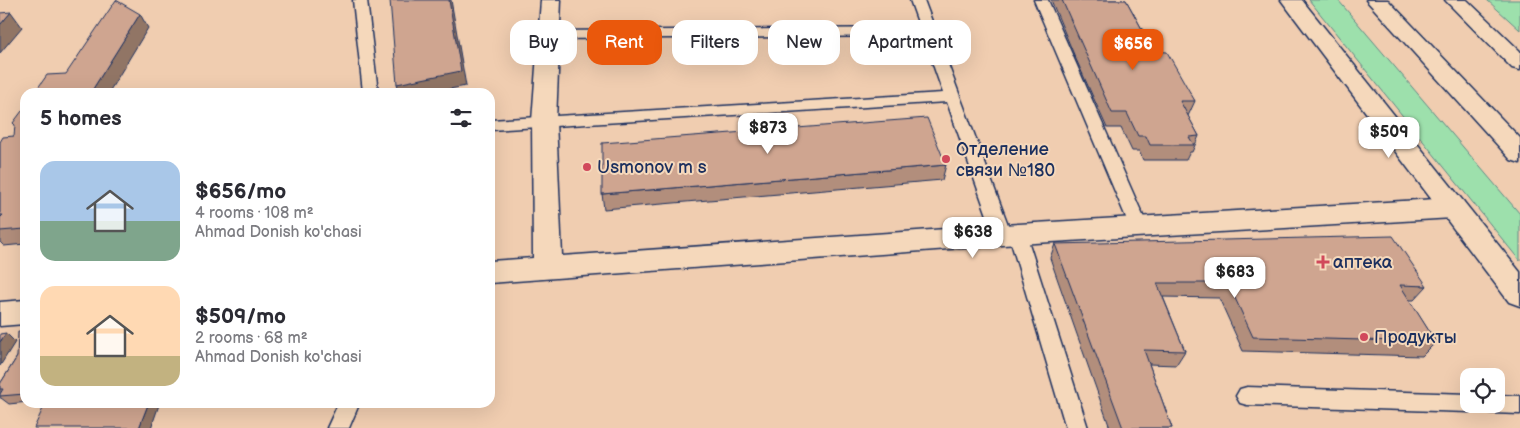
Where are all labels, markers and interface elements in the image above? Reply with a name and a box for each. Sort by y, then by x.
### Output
chip: Buy [510,20,577,65]
chip: Rent [587,20,662,65]
chip: Filters [672,20,758,65]
chip: New [768,20,840,65]
chip: Apartment [850,20,971,65]
pin: $656 [1103,28,1163,71]
text: $656 [1113,35,1153,54]
icon: filters [447,104,475,132]
text: 5 homes [40,106,122,131]
pin: $873 [738,112,798,155]
pin: $509 [1359,116,1419,159]
text: $873 [749,119,787,138]
text: $509 [1369,123,1409,142]
place label: Отделение связи №180 [956,139,1055,181]
marker: Отделение связи №180 [940,153,952,165]
place label: Usmonov m s [597,157,707,178]
marker: Usmonov m s [581,161,593,173]
text: $656/mo [195,179,286,204]
icon: home [80,181,140,241]
text: 4 rooms · 108 m² [195,204,314,223]
pin: $638 [943,216,1003,259]
text: Ahmad Donish ko'chasi [195,223,362,242]
text: $638 [953,223,993,242]
place label: аптека [1333,252,1393,273]
pin: $683 [1205,256,1265,299]
marker: аптека [1317,256,1329,268]
text: $683 [1215,263,1255,282]
text: $509/mo [195,304,286,329]
icon: home [80,306,140,366]
place label: Продукты [1374,327,1457,348]
text: 2 rooms · 68 m² [195,329,308,348]
marker: Продукты [1358,331,1370,343]
text: Ahmad Donish ko'chasi [195,348,362,367]
map controls [1460,368,1505,413]
button: locate [1460,368,1505,413]

